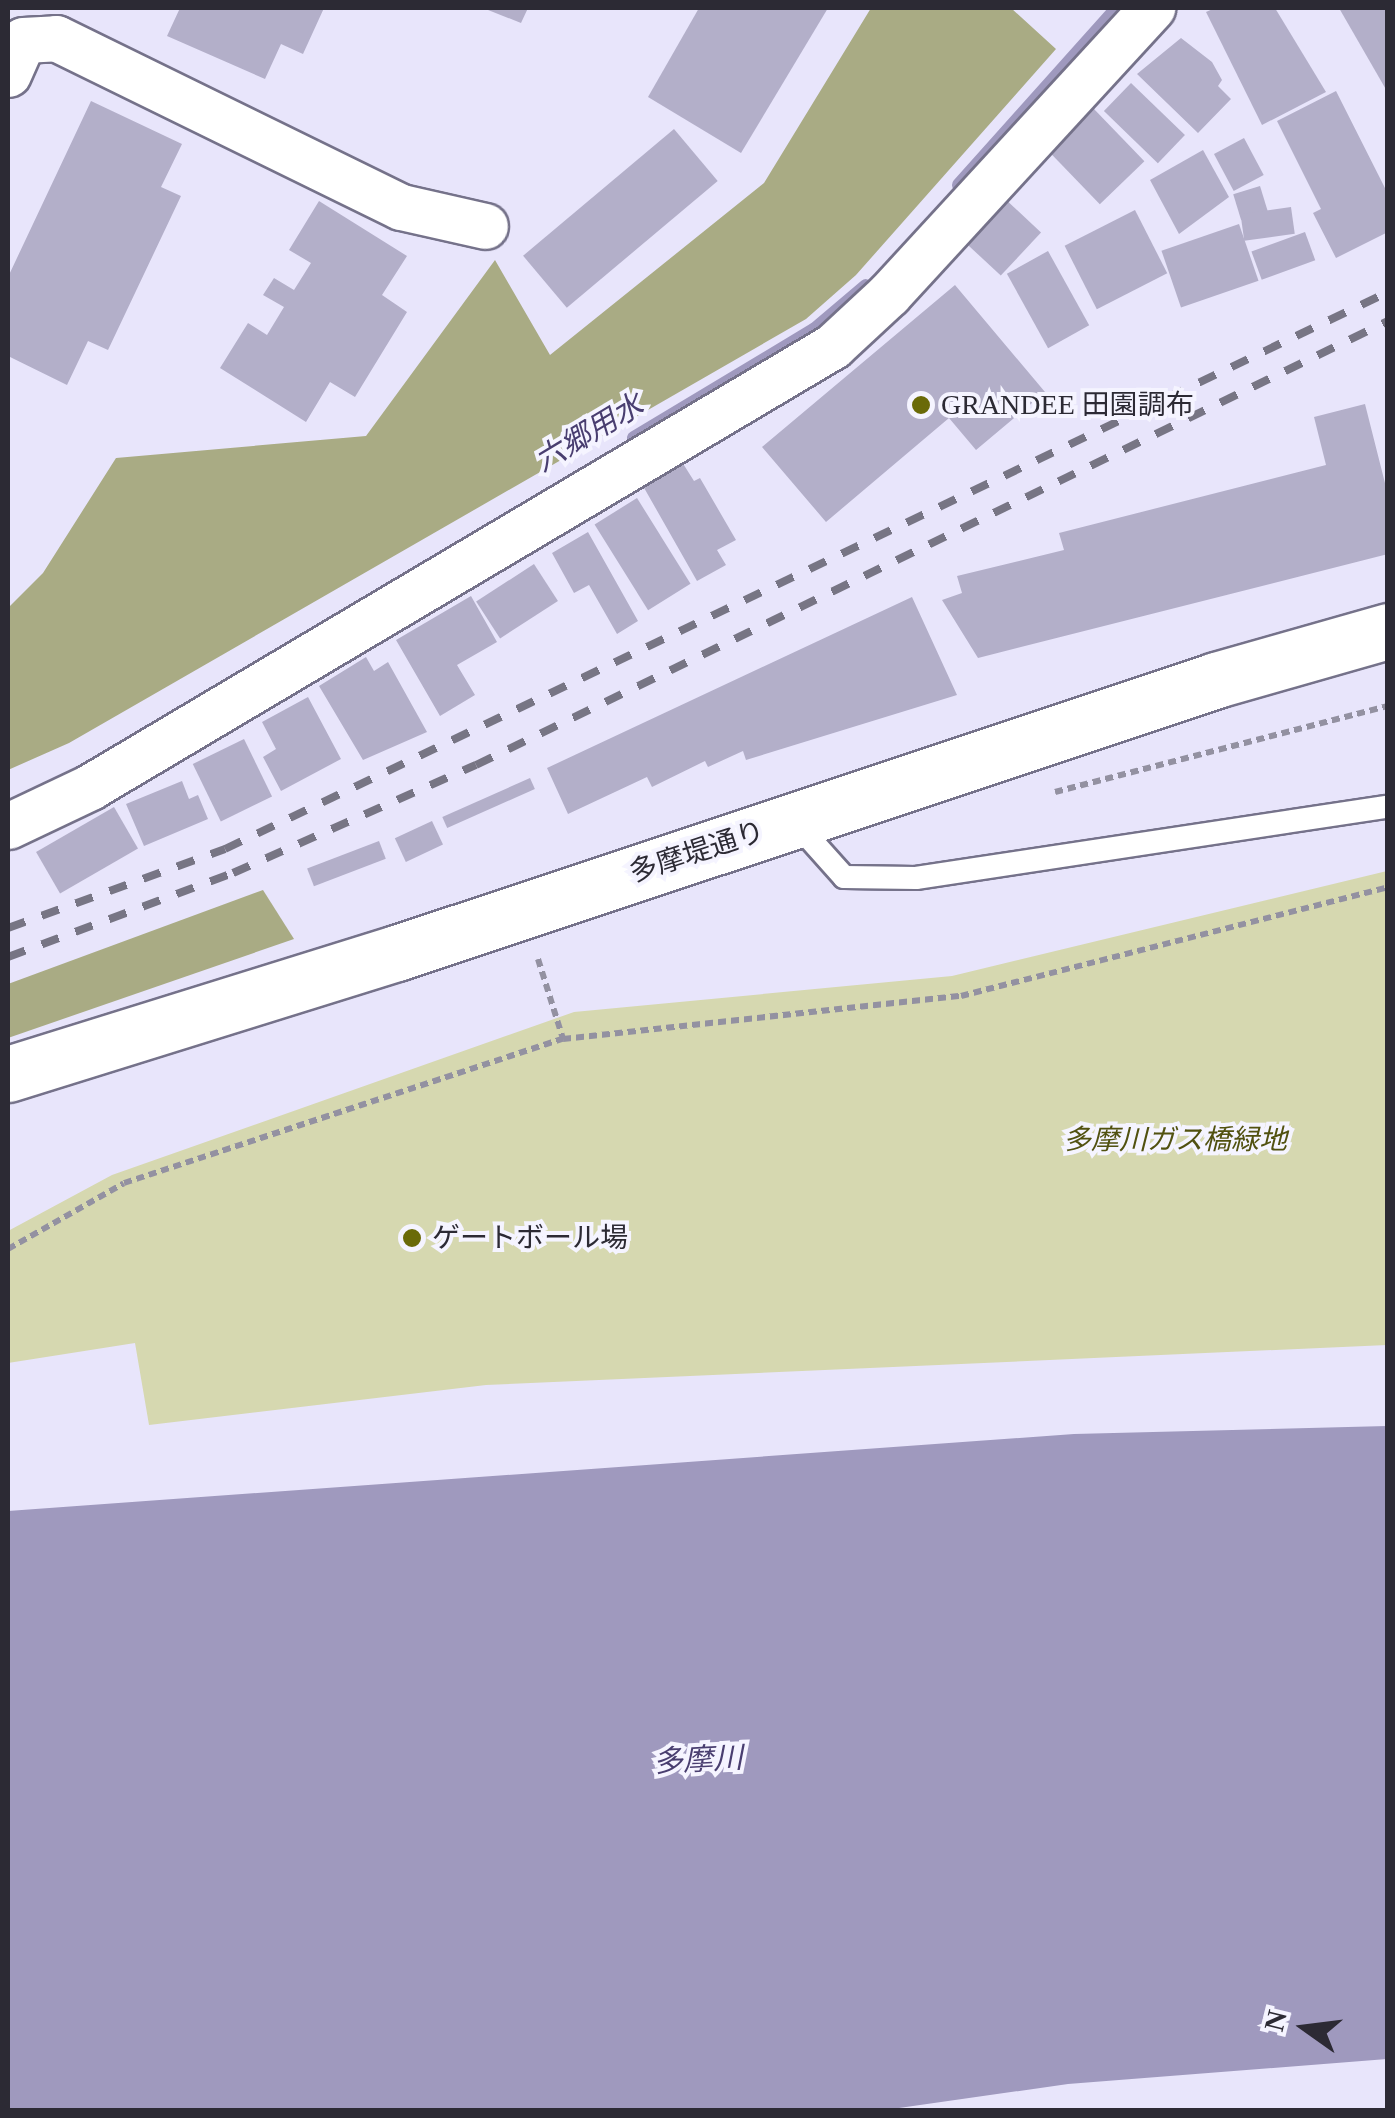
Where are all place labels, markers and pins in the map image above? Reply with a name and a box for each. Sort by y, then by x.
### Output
place label: GRANDEE 田園調布 [941,388,1194,422]
marker: GRANDEE 田園調布 [910,394,932,416]
place label: ゲートボール場 [432,1221,628,1255]
marker: ゲートボール場 [401,1227,423,1249]

